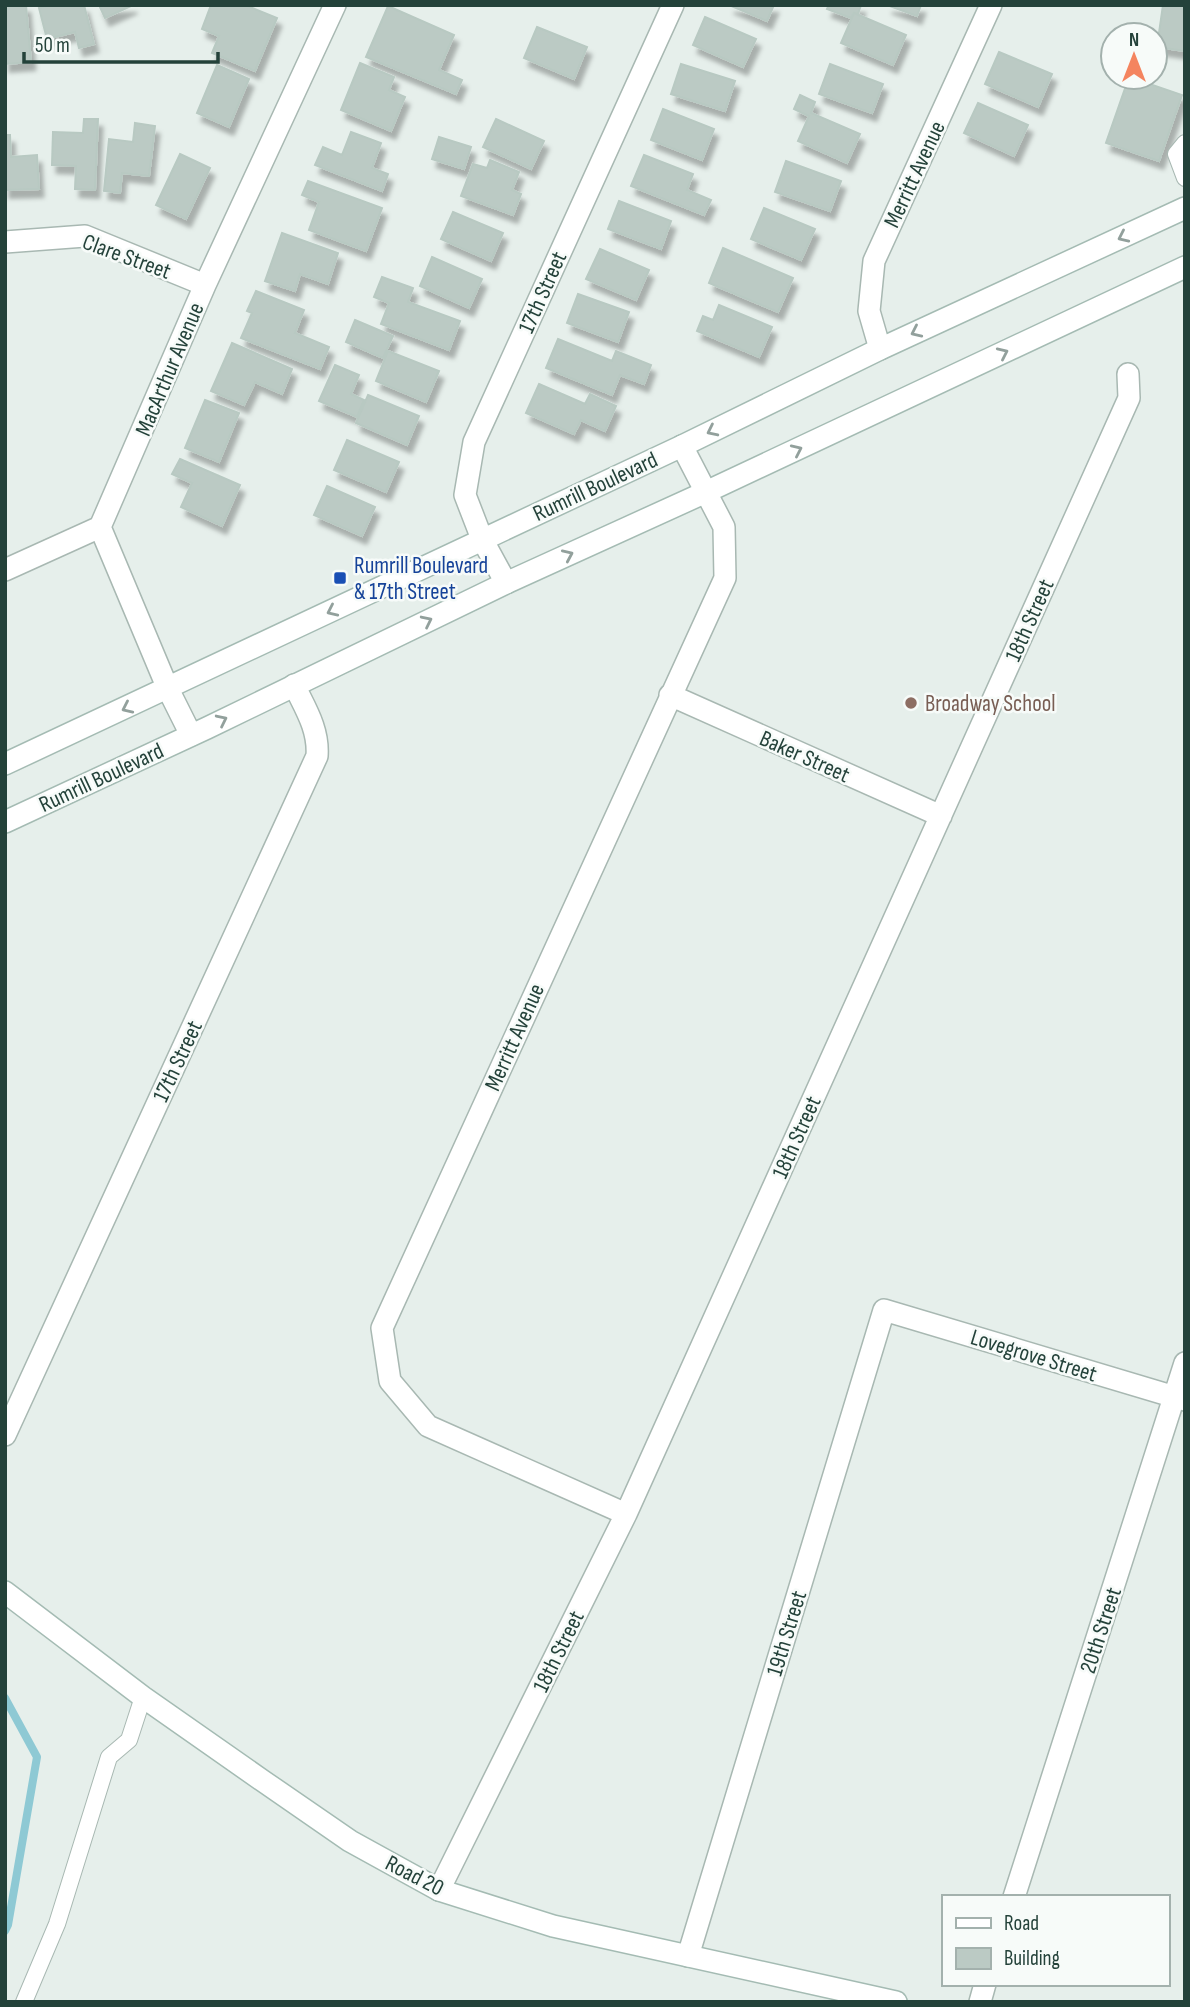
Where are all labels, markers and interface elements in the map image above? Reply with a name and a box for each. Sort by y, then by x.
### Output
scale bar [24,21,219,65]
north arrow [1099,21,1169,91]
text: N [1129,29,1139,52]
text: 50 m [35,33,70,58]
street label: Merritt Avenue [878,117,952,232]
street label: Clare Street [79,228,175,286]
one-way arrow [1118,229,1130,243]
street label: 17th Street [513,247,573,338]
street label: MacArthur Avenue [129,299,211,440]
one-way arrow [911,324,923,338]
one-way arrow [996,347,1008,361]
one-way arrow [707,423,719,437]
one-way arrow [790,444,802,458]
street label: Rumrill Boulevard [529,446,662,528]
one-way arrow [561,549,573,563]
place label: Rumrill Boulevard & 17th Street [354,552,488,606]
marker: Rumrill Boulevard & 17th Street [332,570,348,586]
street label: 18th Street [999,575,1060,666]
one-way arrow [327,602,339,616]
one-way arrow [420,615,432,629]
place label: Broadway School [925,690,1056,718]
marker: Broadway School [903,695,919,711]
one-way arrow [121,700,134,714]
one-way arrow [215,715,227,729]
street label: Baker Street [755,725,854,789]
street label: Rumrill Boulevard [35,737,168,819]
street label: Merritt Avenue [479,980,551,1095]
street label: 17th Street [147,1016,209,1107]
street label: 18th Street [766,1092,827,1183]
street label: Lovegrove Street [967,1323,1100,1388]
street label: 20th Street [1074,1584,1128,1677]
street label: 19th Street [761,1587,813,1679]
street label: 18th Street [527,1606,591,1697]
street label: Road 20 [381,1849,448,1902]
legend [942,1895,1169,1986]
text: Road [1004,1911,1039,1936]
text: Building [1004,1946,1060,1971]

